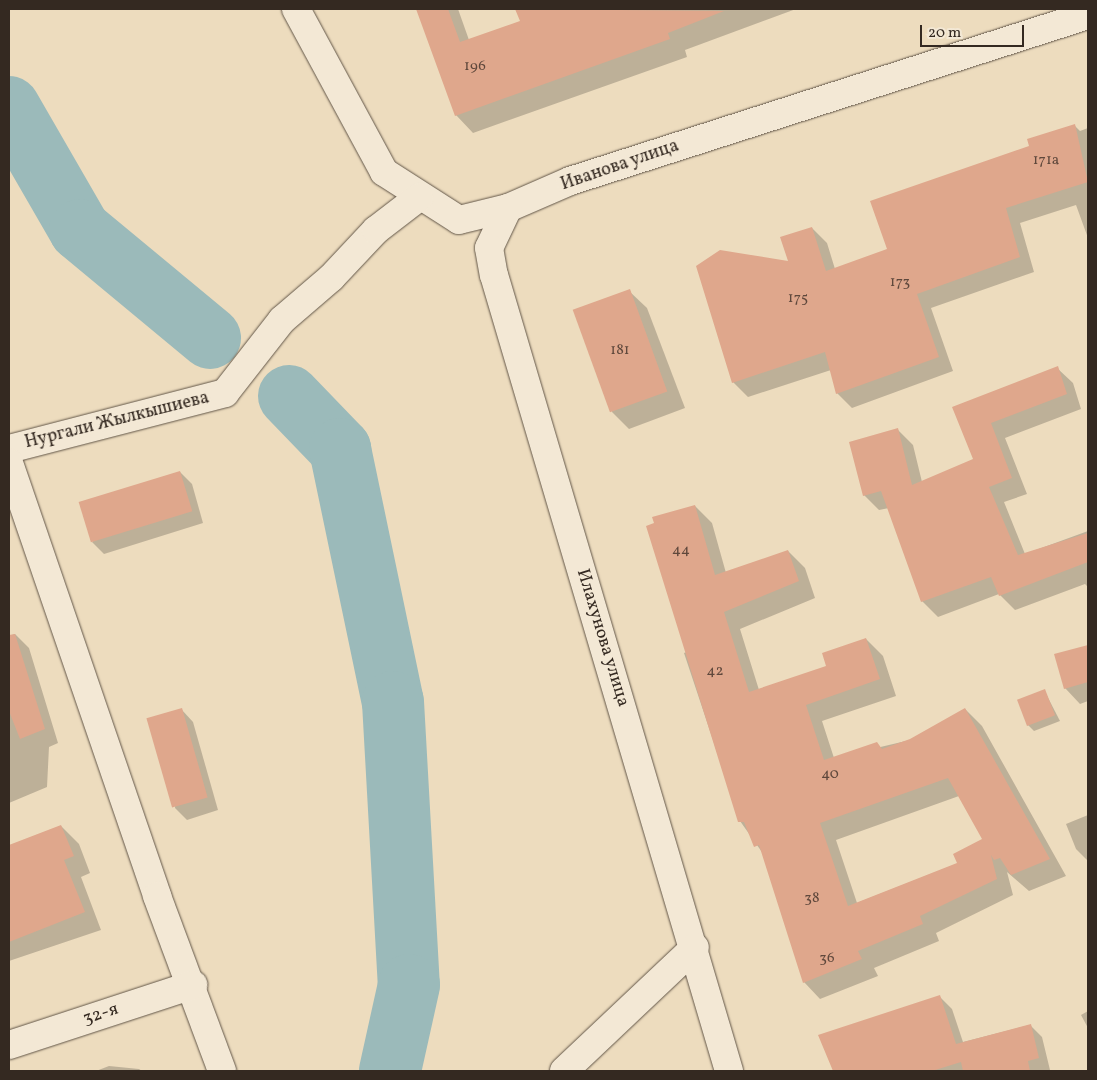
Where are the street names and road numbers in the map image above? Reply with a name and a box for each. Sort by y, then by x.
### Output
street label: Иванова улица [558,136,682,196]
street label: Нургали Жылкышиева [23,388,211,454]
street label: Илахунова улица [571,566,633,710]
street label: 32-я [81,999,121,1031]

